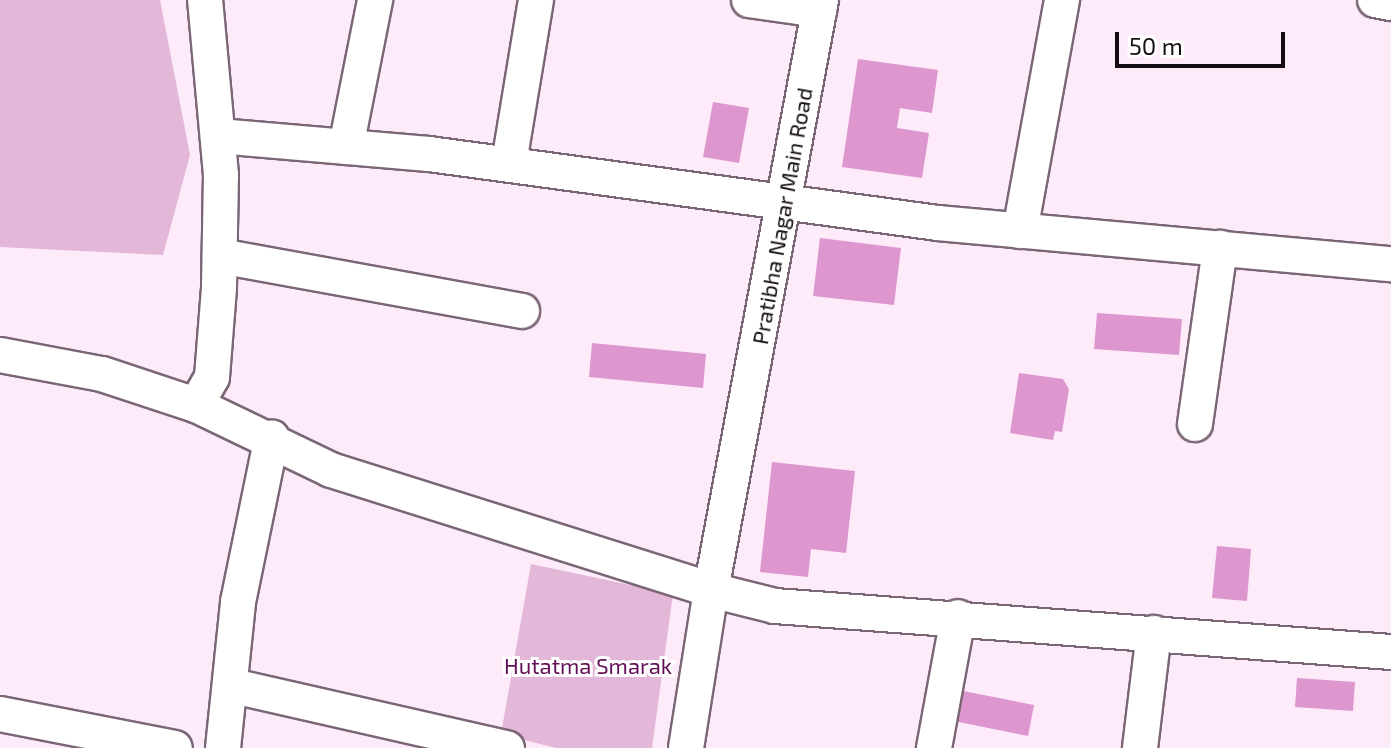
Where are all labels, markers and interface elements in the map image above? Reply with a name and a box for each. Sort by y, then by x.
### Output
scale bar [1119,16,1289,66]
text: 50 m [1129,31,1183,60]
street label: Pratibha Nagar Main Road [746,85,818,347]
park label: Hutatma Smarak [504,653,672,679]

